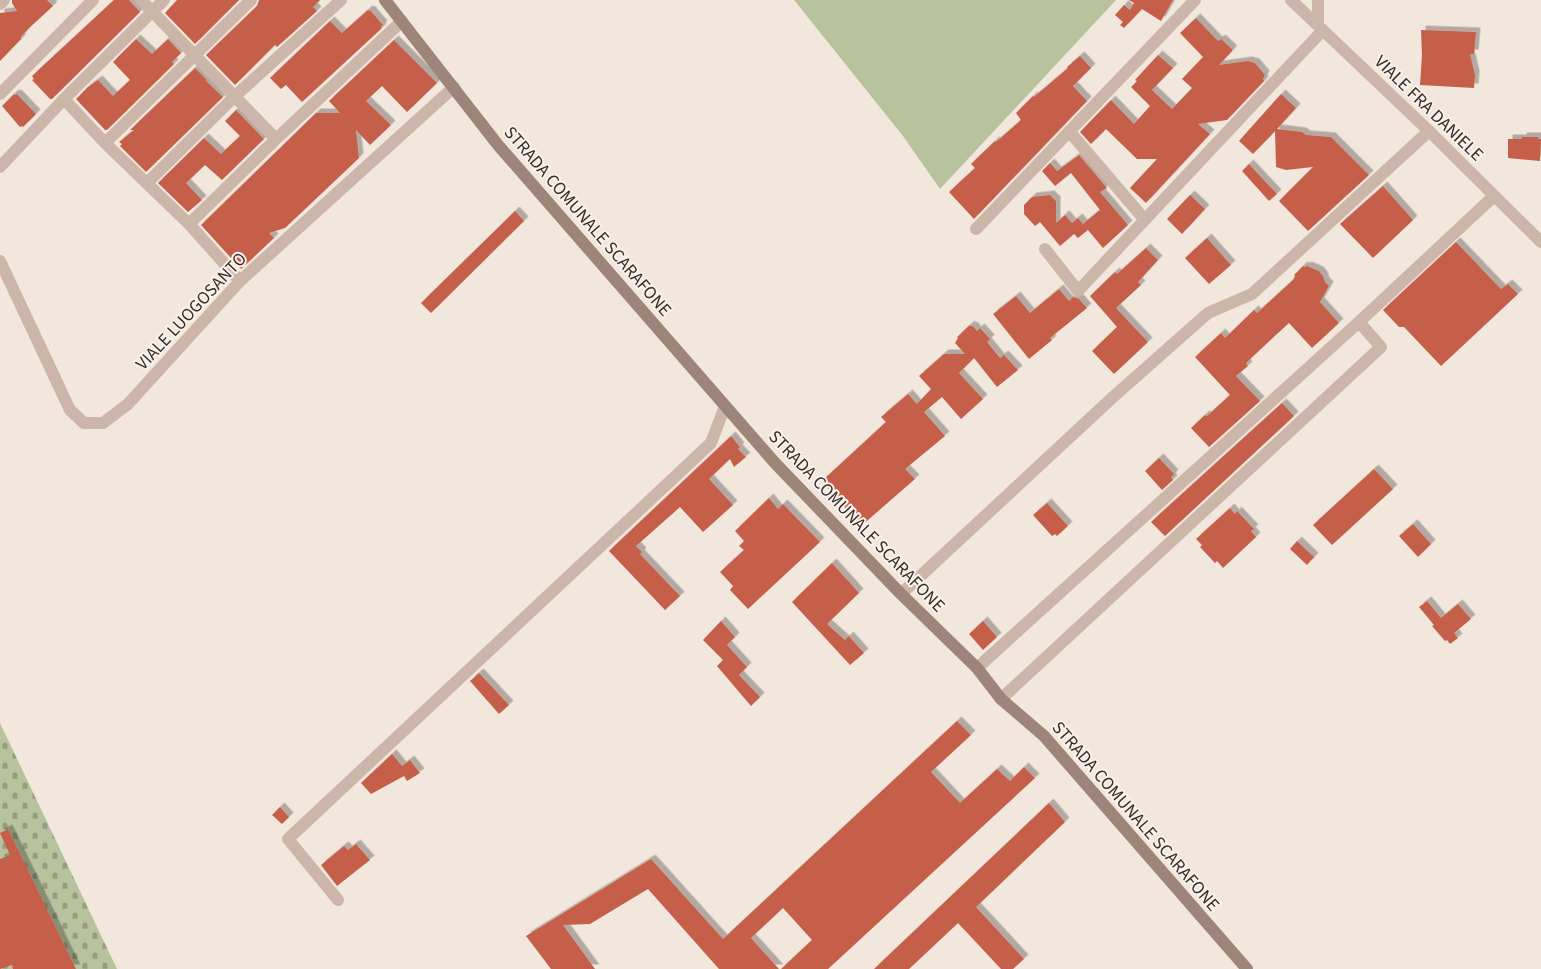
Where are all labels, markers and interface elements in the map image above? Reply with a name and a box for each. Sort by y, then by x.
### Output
street label: VIALE FRA DANIELE [1369,50,1489,167]
street label: STRADA COMUNALE SCARAFONE [498,121,677,322]
street label: VIALE LUOGOSANTO [130,247,253,376]
street label: STRADA COMUNALE SCARAFONE [763,425,950,618]
street label: STRADA COMUNALE SCARAFONE [1046,716,1225,917]

